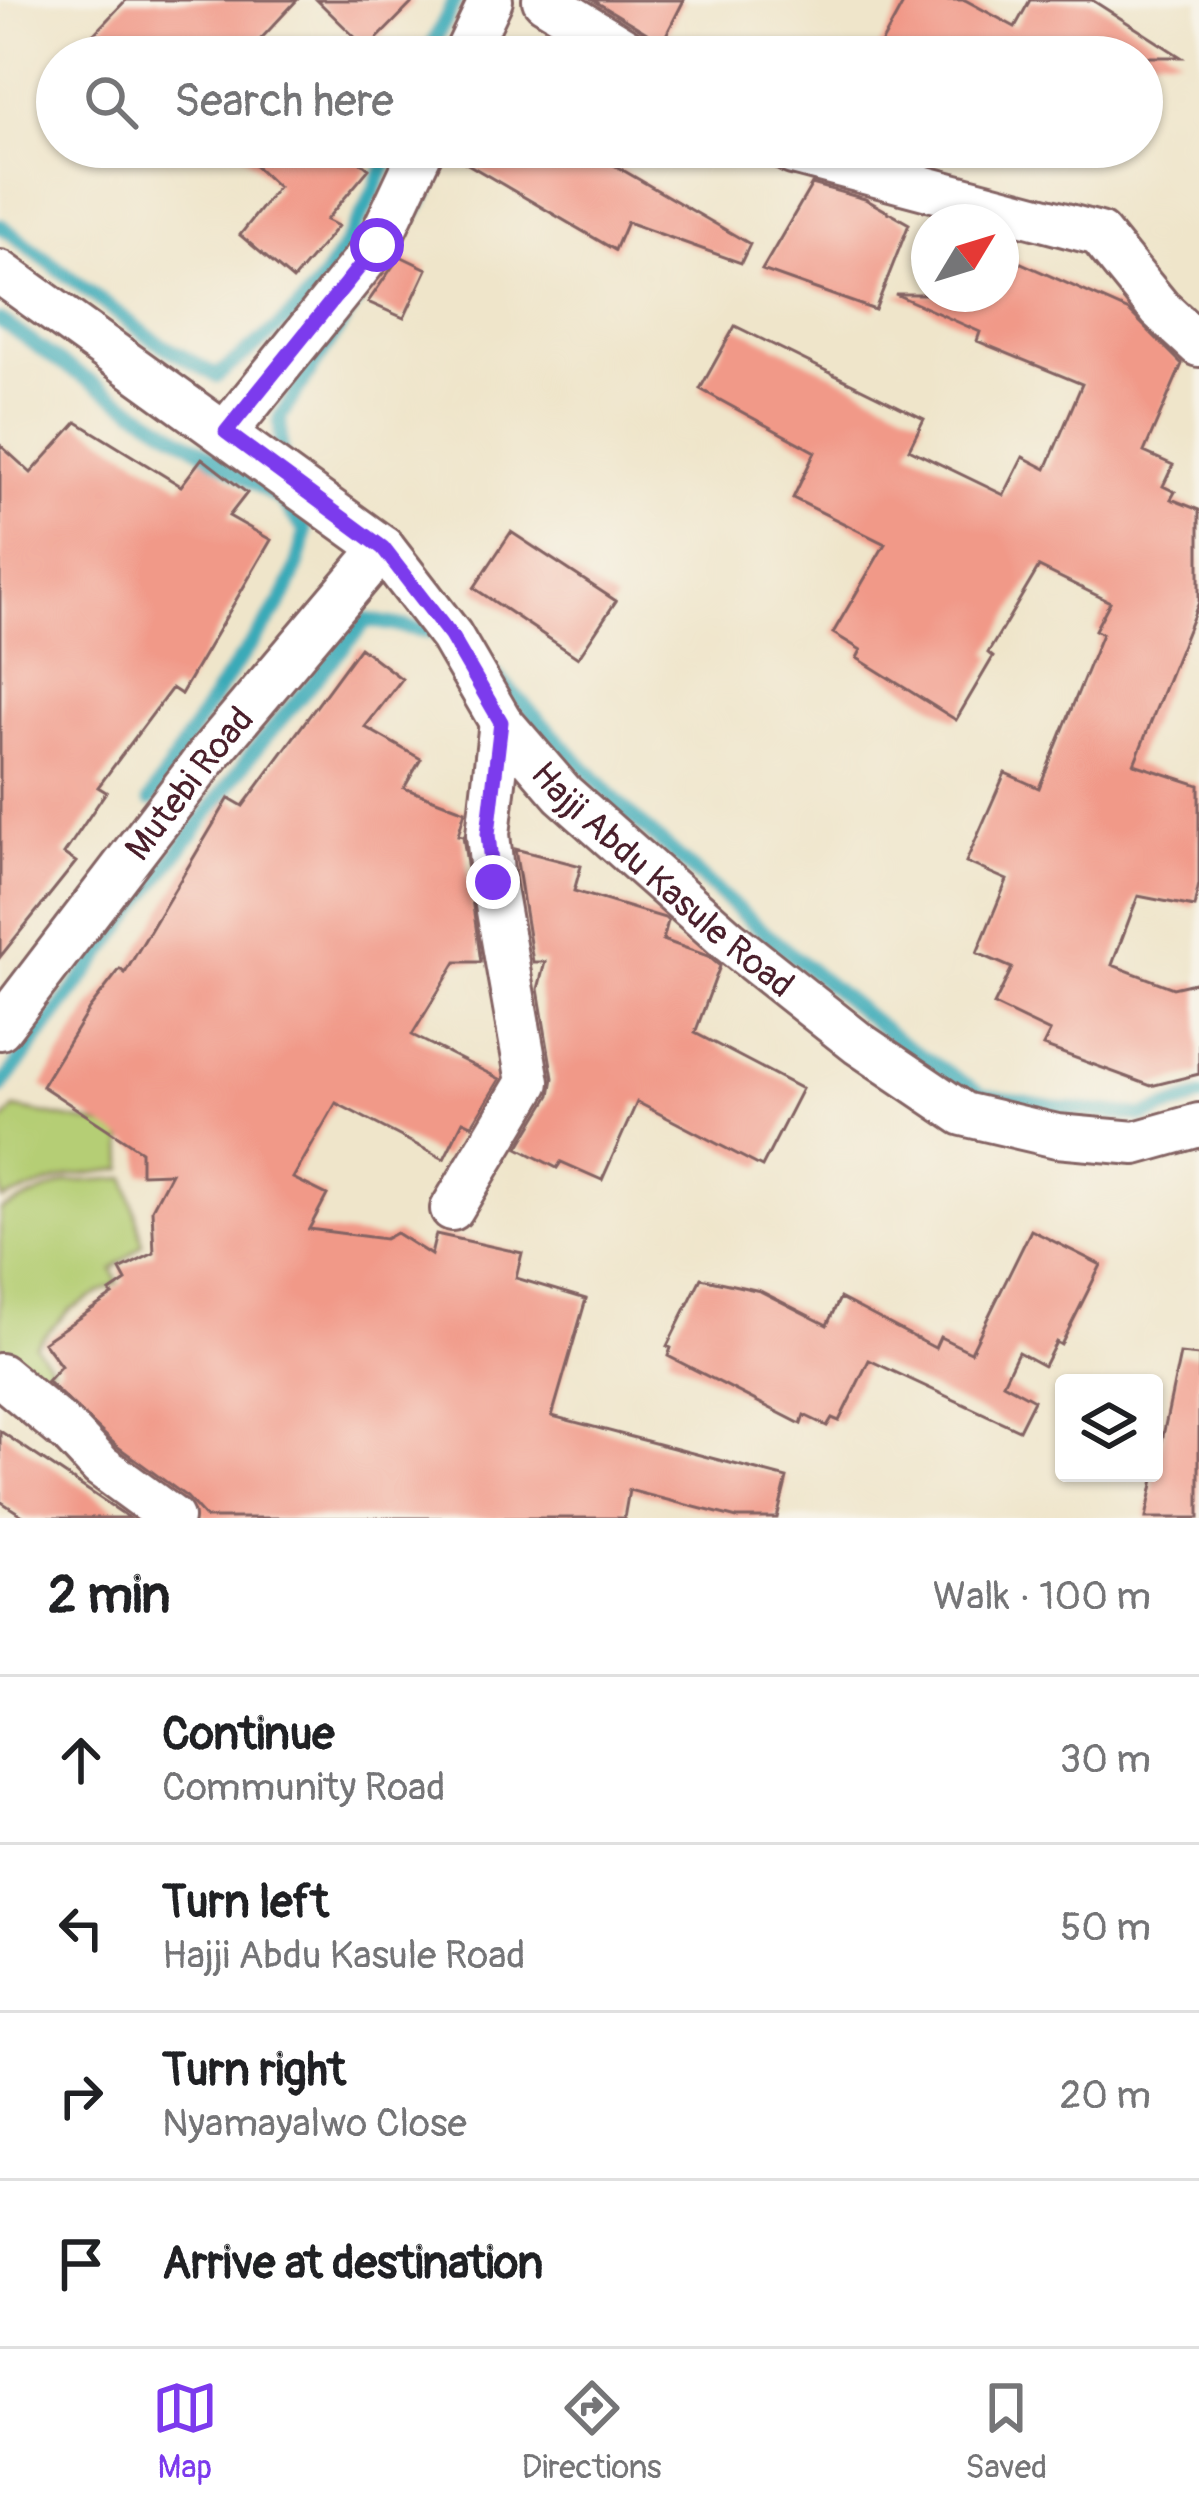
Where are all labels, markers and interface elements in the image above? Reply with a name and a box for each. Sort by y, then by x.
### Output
search box [36,36,1163,168]
icon: search [78,69,144,135]
text: Search here [174,74,394,130]
north arrow [911,204,1019,312]
route start [350,218,404,272]
street label: Mutebi Road [115,698,263,870]
street label: Hajji Abdu Kasule Road [521,753,803,1008]
route end [466,855,520,909]
map controls [1055,1374,1163,1482]
button: layers [1055,1374,1163,1482]
text: 2 min [48,1564,170,1628]
text: Walk · 100 m [933,1572,1151,1621]
text: Continue [162,1707,335,1763]
icon: ahead [48,1727,114,1793]
text: 30 m [1060,1735,1151,1784]
text: Community Road [162,1763,445,1812]
text: Turn left [162,1875,329,1931]
icon: left [48,1895,114,1961]
text: 50 m [1060,1903,1151,1952]
text: Hajji Abdu Kasule Road [162,1931,525,1980]
text: Turn right [162,2043,346,2099]
icon: right [48,2063,114,2129]
text: 20 m [1059,2071,1151,2120]
text: Nyamayalwo Close [162,2099,467,2148]
icon: arrive [48,2231,114,2297]
text: Arrive at destination [162,2236,543,2292]
tab: Map [152,2375,218,2488]
tab: Directions [522,2375,662,2488]
tab: Saved [965,2375,1047,2488]

